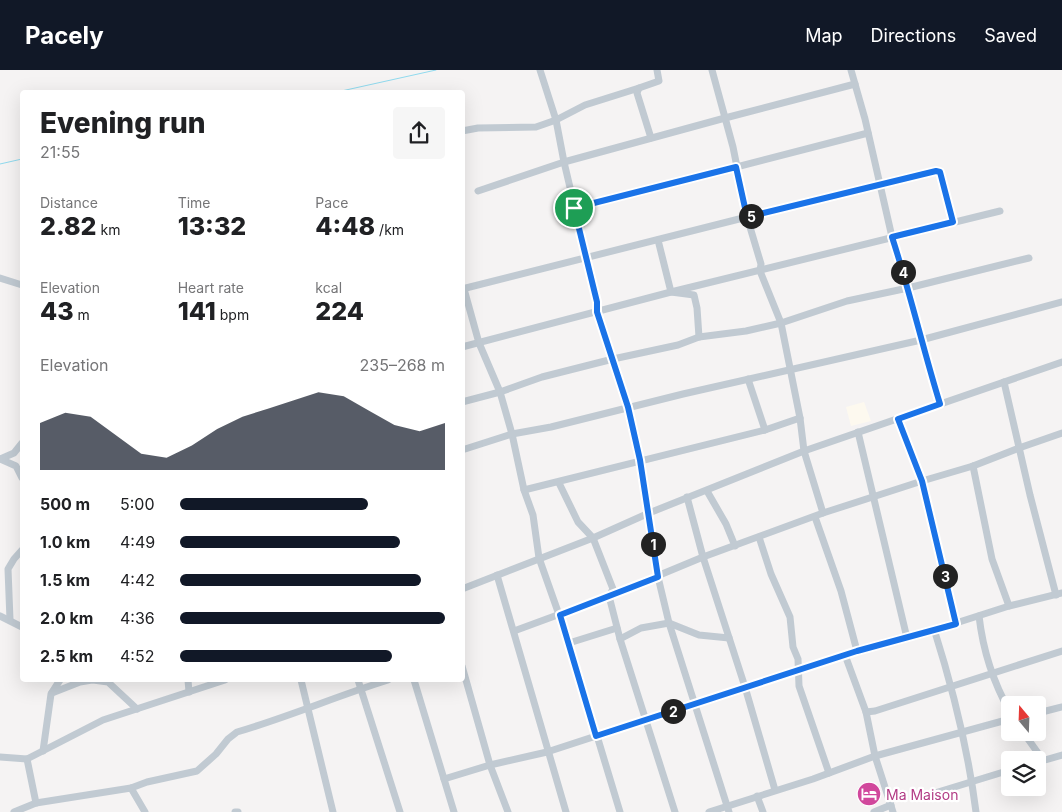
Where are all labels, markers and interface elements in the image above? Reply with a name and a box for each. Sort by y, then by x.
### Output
text: Pacely [25,21,104,50]
text: Map [805,25,843,46]
text: Directions [871,25,956,46]
text: Saved [984,25,1037,46]
text: Evening run [40,106,206,140]
button: share [393,107,445,159]
text: 21:55 [40,142,80,162]
pin [553,187,595,229]
text: Distance [40,194,98,211]
text: Time [178,194,211,211]
text: Pace [315,194,348,211]
icon: arrive [560,194,588,222]
pin: 5 [738,204,764,228]
text: 5 [747,208,756,225]
text: 2.82 [40,211,97,241]
text: 13:32 [178,211,246,241]
text: 4:48 [315,211,375,241]
text: km [97,221,120,238]
text: /km [375,221,404,238]
pin: 4 [890,260,916,284]
text: 4 [899,264,908,281]
text: Elevation [40,279,100,296]
text: Heart rate [178,279,244,296]
text: kcal [315,279,342,296]
text: 43 [40,296,74,326]
text: 141 [178,296,216,326]
text: 224 [315,296,364,326]
text: m [74,306,90,323]
text: bpm [216,306,249,323]
text: Elevation [40,355,109,375]
text: 235–268 m [360,355,445,375]
text: 500 m [40,494,90,514]
text: 5:00 [120,494,155,514]
text: 1.0 km [40,532,90,552]
text: 4:49 [120,532,155,552]
pin: 1 [640,532,666,556]
text: 1 [650,536,657,553]
pin: 3 [932,564,958,588]
text: 3 [941,568,950,585]
text: 1.5 km [40,570,90,590]
text: 4:42 [120,570,155,590]
text: 2.0 km [40,608,93,628]
text: 4:36 [120,608,155,628]
text: 2.5 km [40,646,93,666]
text: 4:52 [120,646,154,666]
north arrow [1001,696,1046,741]
map controls [1001,696,1046,796]
pin: 2 [660,698,686,724]
text: 2 [669,703,678,720]
button: layers [1001,751,1046,796]
hotel icon: Ma Maison [856,781,882,807]
place label: Ma Maison [886,786,958,803]

